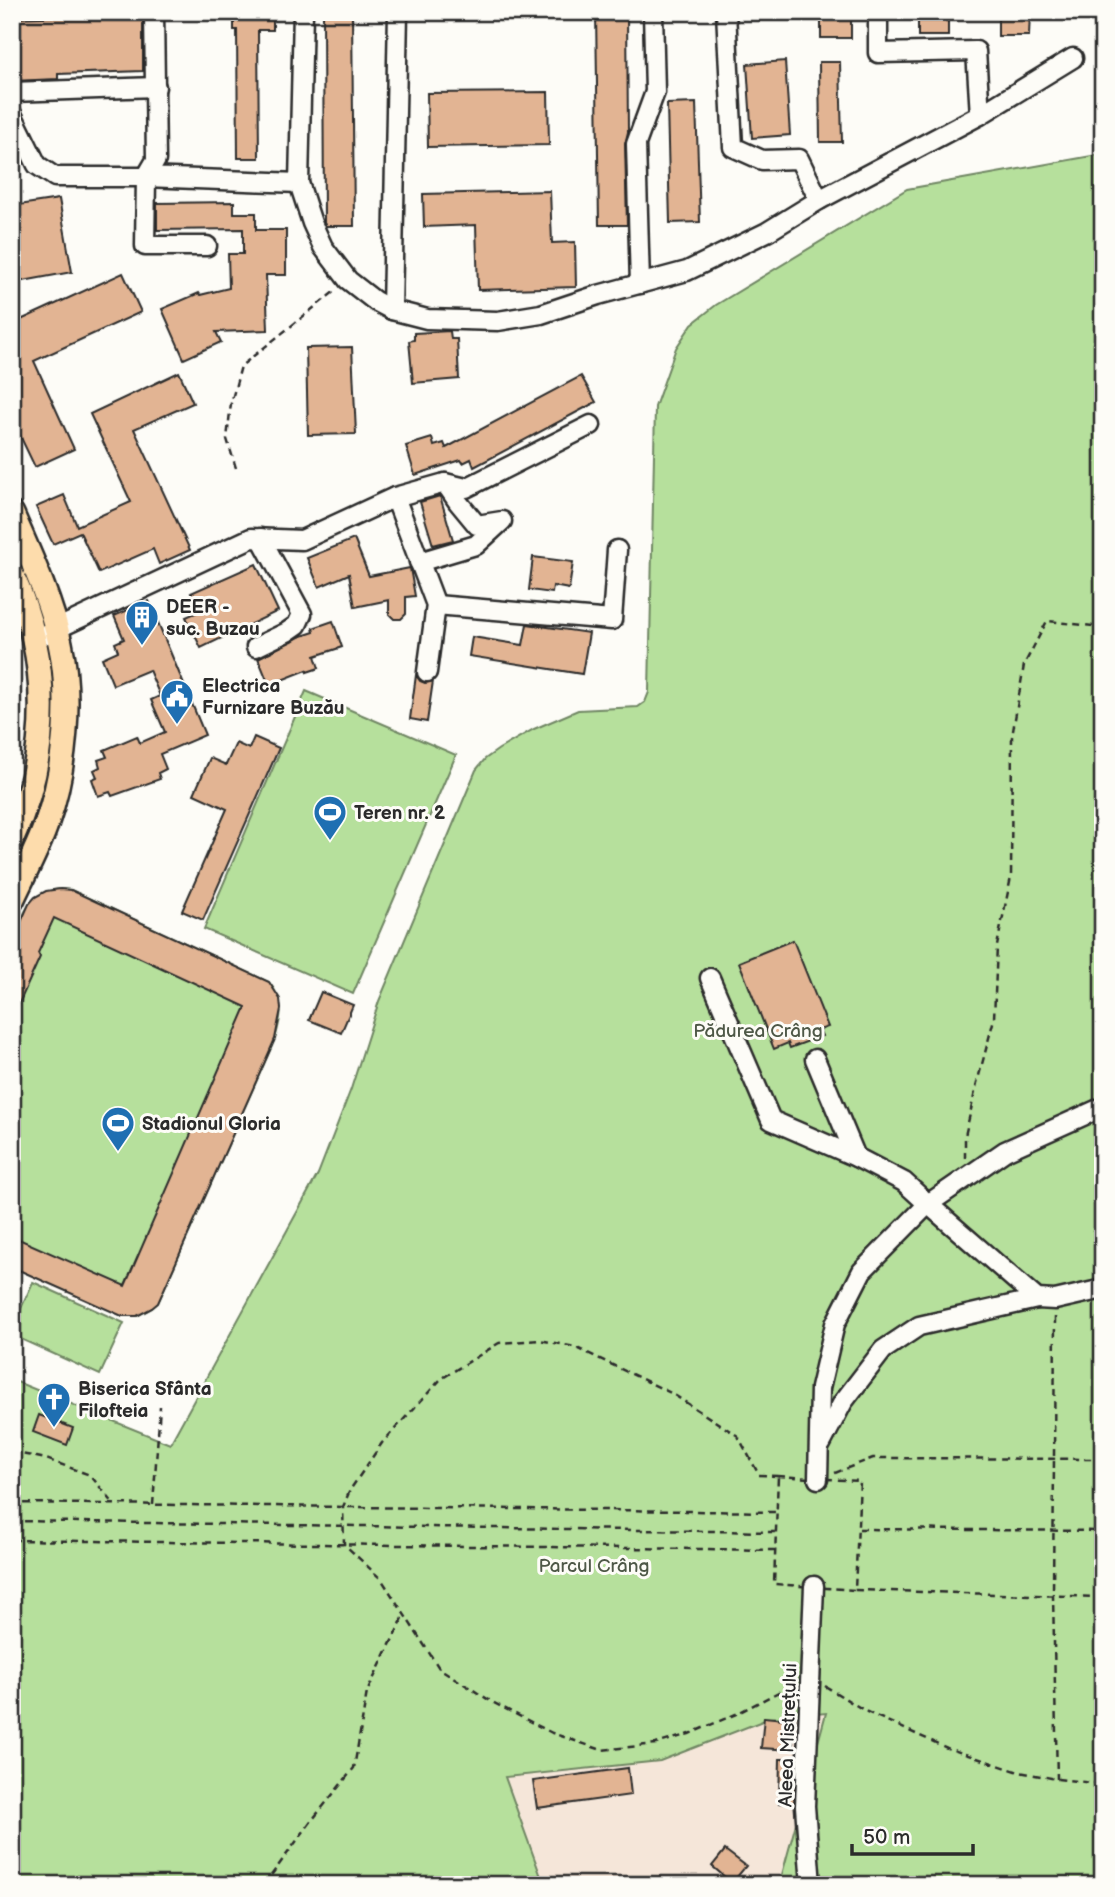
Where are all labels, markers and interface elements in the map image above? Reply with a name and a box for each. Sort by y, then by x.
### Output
place label: DEER - suc. Buzau [166,596,260,641]
building icon: DEER - suc. Buzau [123,598,161,647]
place label: Electrica Furnizare Buzău [202,675,345,720]
public building icon: Electrica Furnizare Buzău [158,677,196,726]
sports icon: Teren nr. 2 [311,793,349,842]
place label: Teren nr. 2 [354,802,446,825]
park label: Pădurea Crâng [693,1020,823,1043]
sports icon: Stadionul Gloria [99,1104,137,1153]
place label: Stadionul Gloria [142,1113,281,1136]
place label: Biserica Sfânta Filofteia [78,1378,212,1423]
church icon: Biserica Sfânta Filofteia [35,1380,73,1429]
park label: Parcul Crâng [539,1555,649,1578]
street label: Aleea Mistrețului [774,1663,803,1808]
scale bar [852,1813,973,1857]
text: 50 m [863,1825,910,1850]

